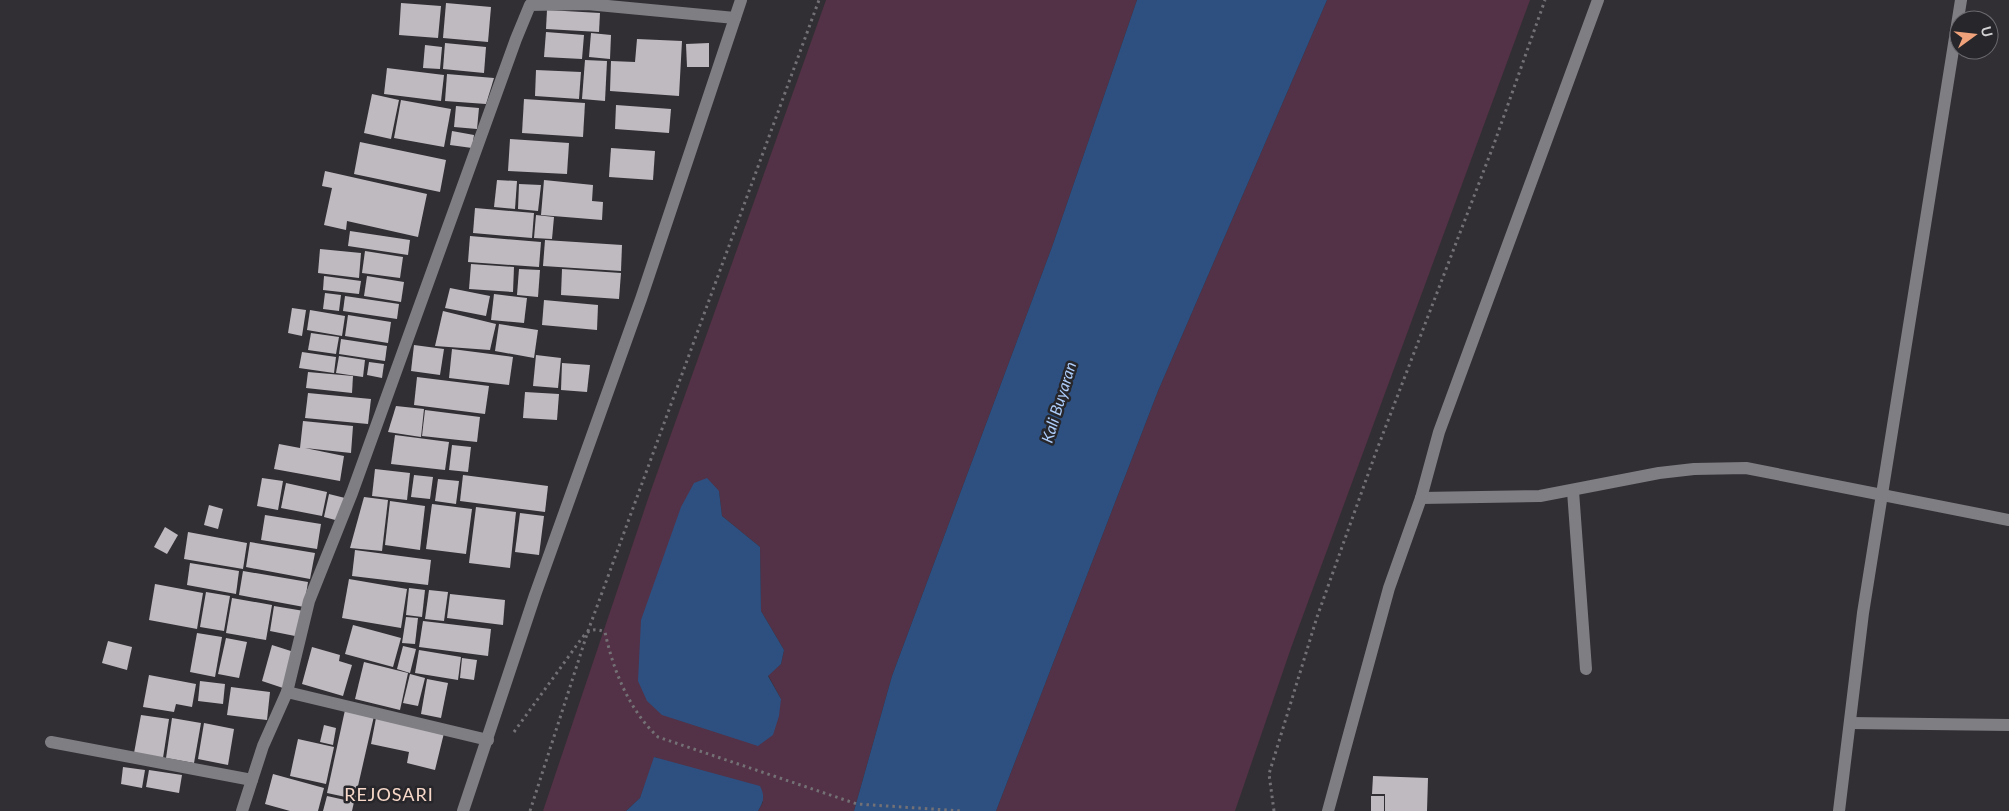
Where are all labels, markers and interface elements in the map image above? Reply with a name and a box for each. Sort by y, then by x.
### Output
north arrow [1949,10,1999,60]
text: U [1977,24,1997,39]
water label: Kali Buyaran [1037,359,1079,445]
district label: REJOSARI [344,783,434,805]

